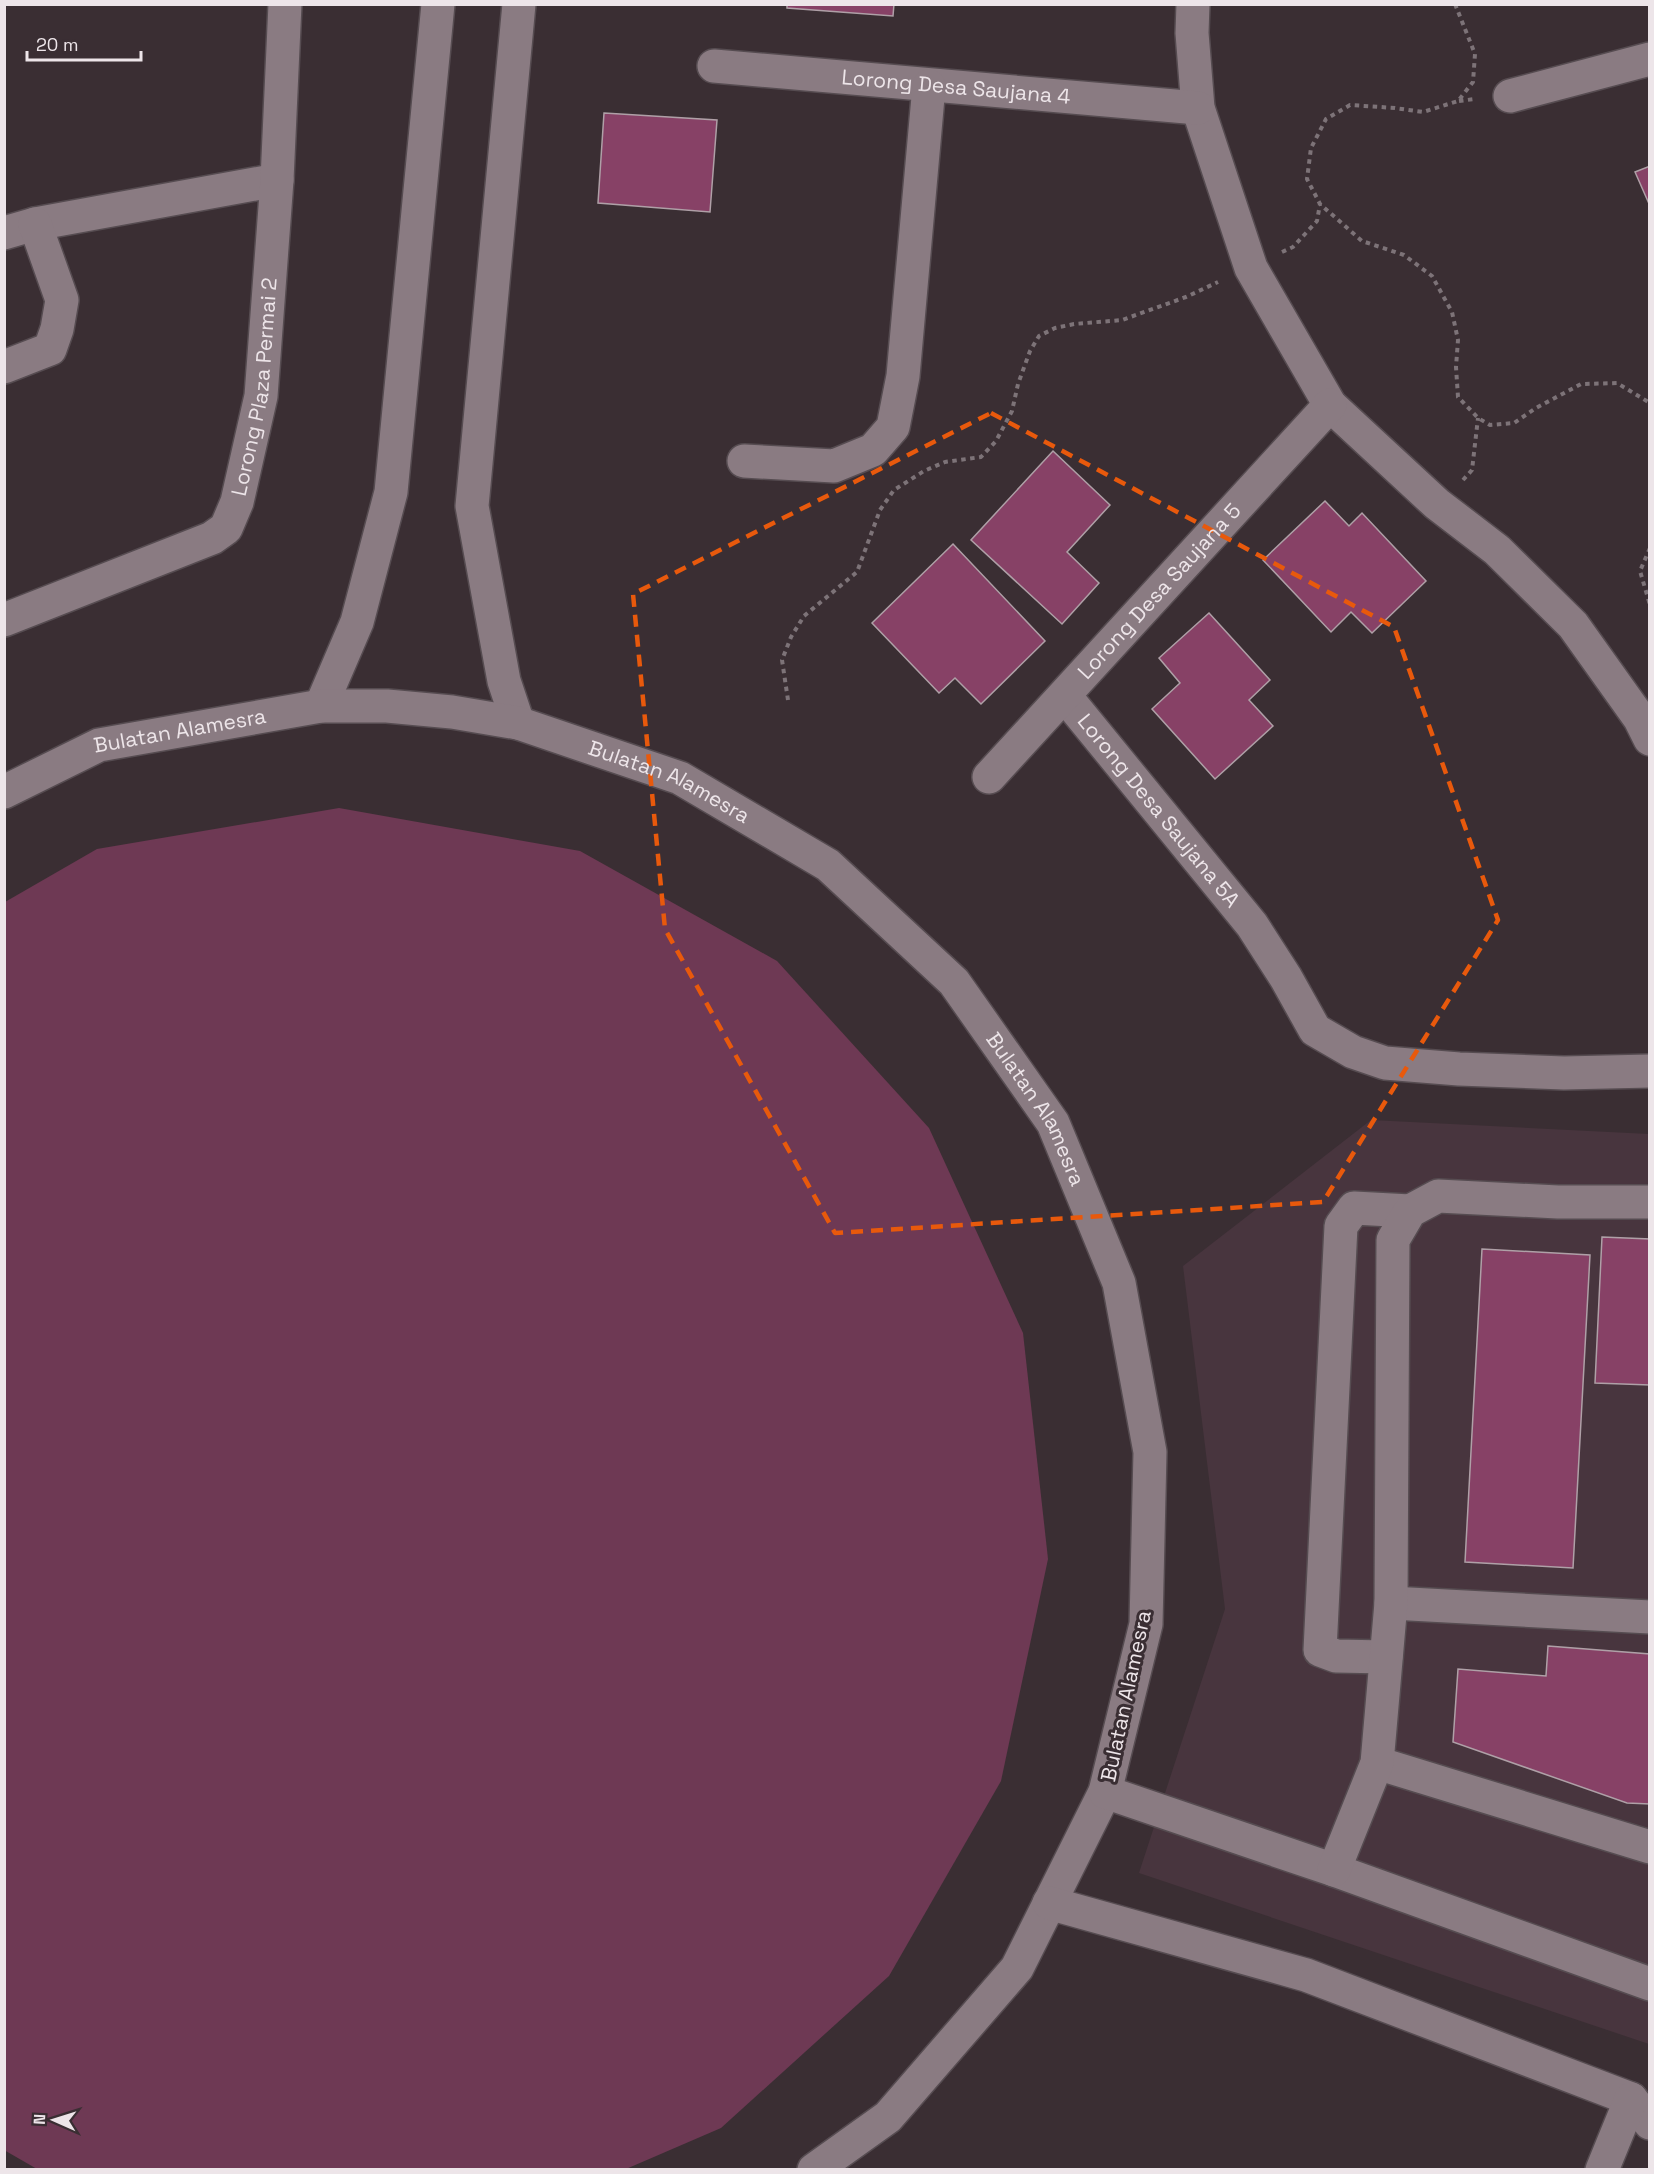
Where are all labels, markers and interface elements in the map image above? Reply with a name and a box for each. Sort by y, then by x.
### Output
scale bar [27,24,141,62]
text: 20 m [36,33,79,56]
street label: Lorong Desa Saujana 4 [840,63,1072,110]
street label: Lorong Plaza Permai 2 [225,277,283,499]
street label: Lorong Desa Saujana 5 [1071,497,1246,685]
street label: Bulatan Alamesra [91,702,268,759]
street label: Lorong Desa Saujana 5A [1072,708,1246,913]
street label: Bulatan Alamesra [585,734,755,829]
street label: Bulatan Alamesra [980,1027,1091,1190]
street label: Bulatan Alamesra [1094,1608,1157,1784]
north arrow [24,2090,84,2150]
text: N [29,2113,50,2125]

